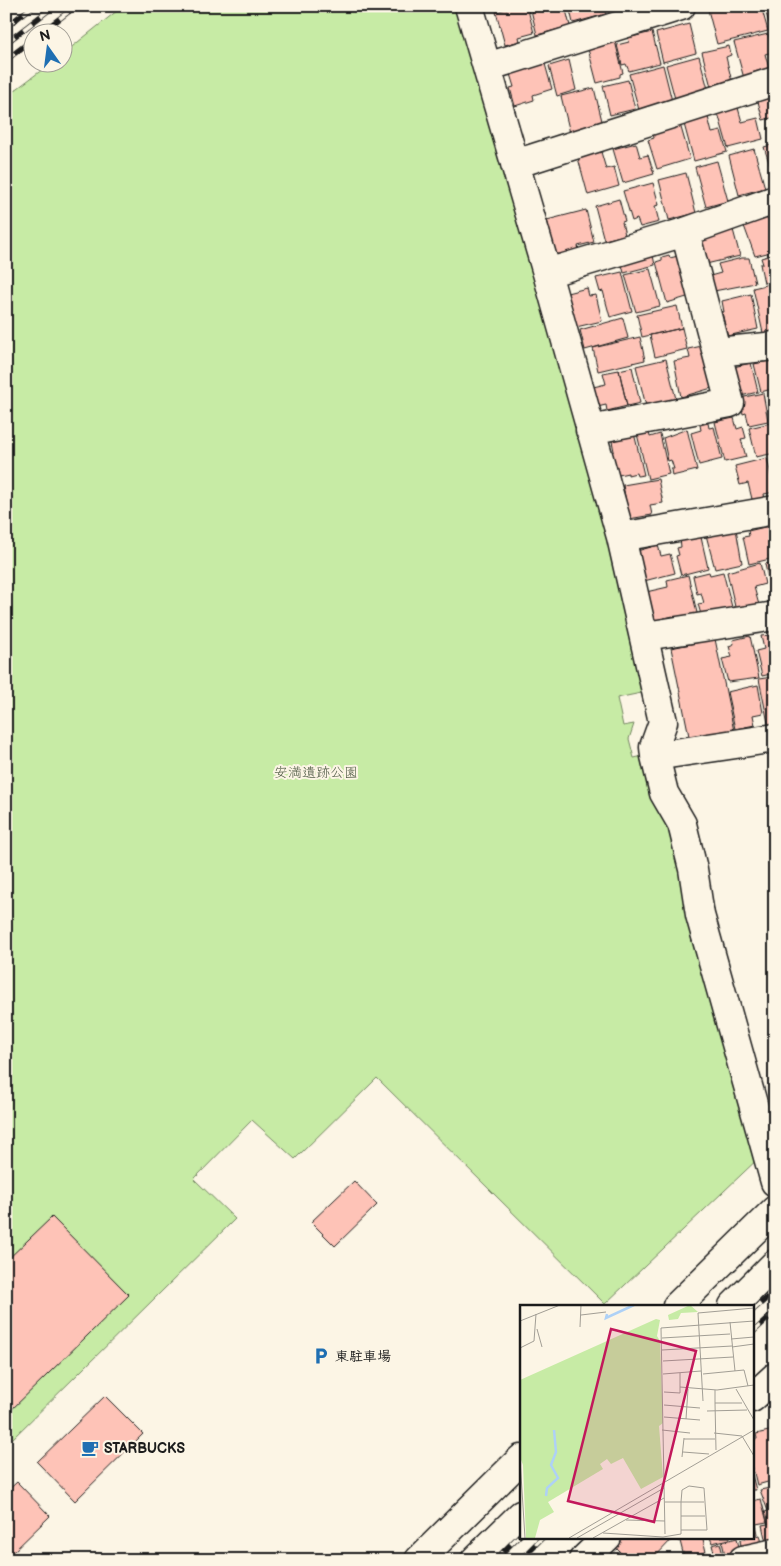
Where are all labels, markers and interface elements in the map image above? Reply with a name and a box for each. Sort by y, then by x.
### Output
north arrow [22,22,72,72]
text: N [38,26,52,45]
park label: 安満遺跡公園 [274,764,358,781]
inset map [520,1305,754,1538]
parking icon: 東駐車場 [311,1346,331,1366]
place label: 東駐車場 [335,1348,391,1365]
cafe icon: STARBUCKS [80,1438,100,1458]
place label: STARBUCKS [104,1440,185,1457]

